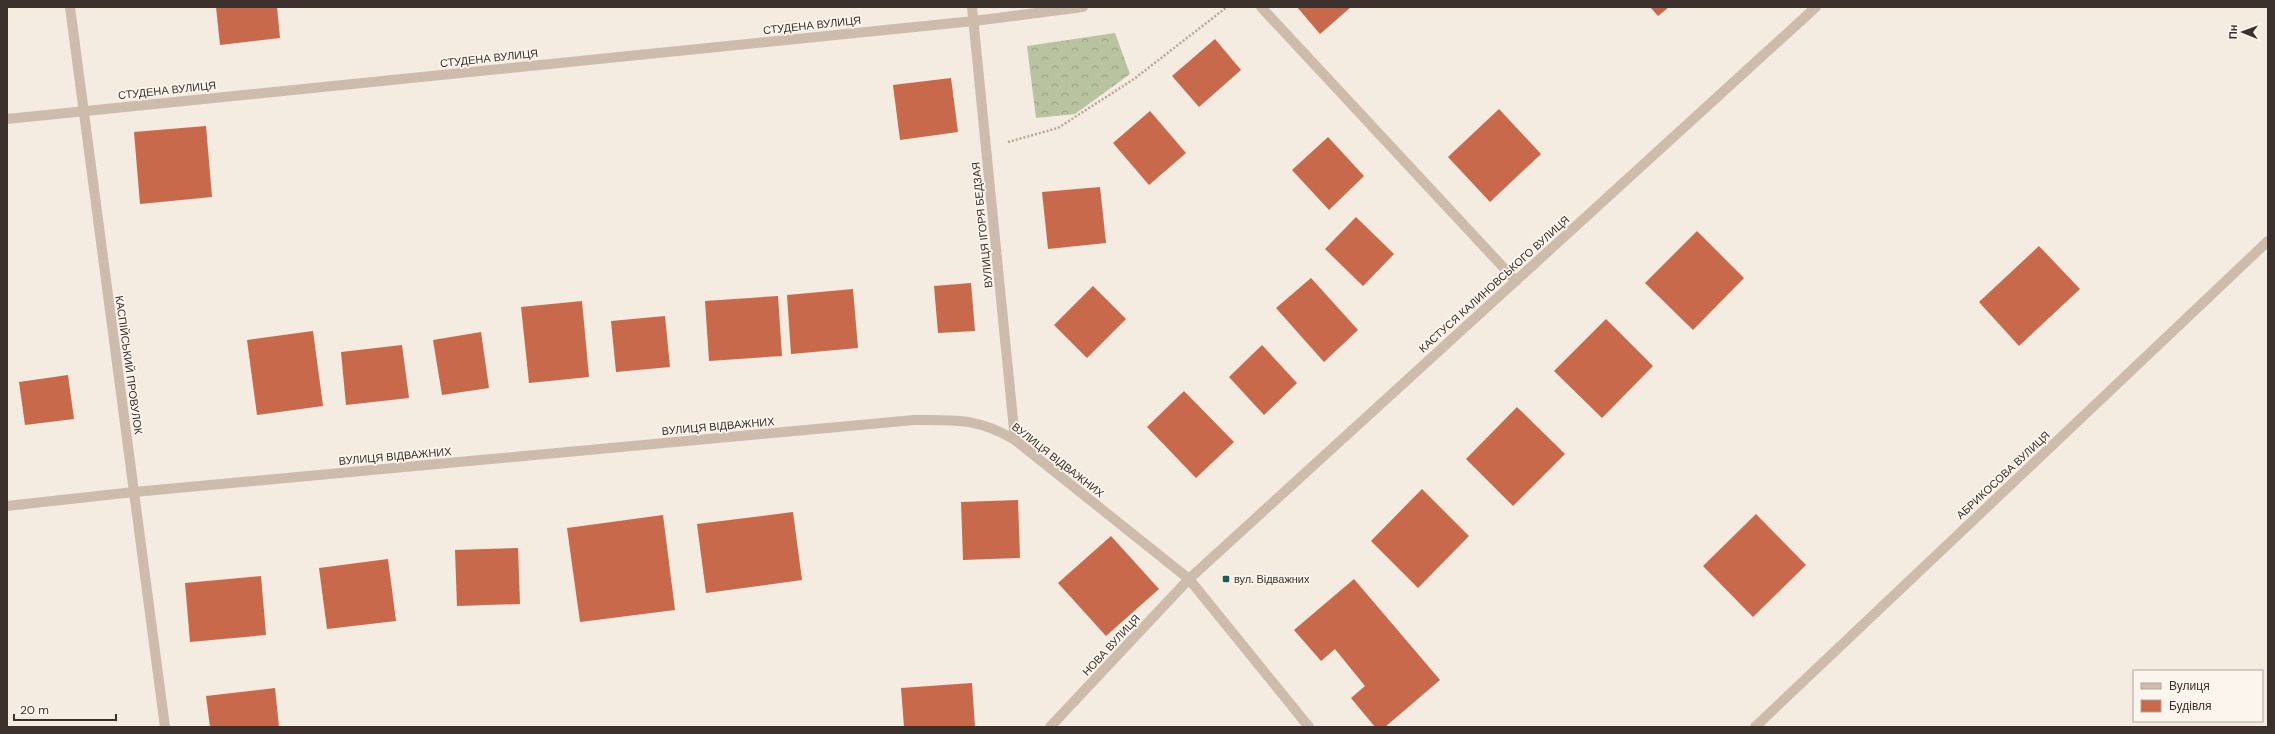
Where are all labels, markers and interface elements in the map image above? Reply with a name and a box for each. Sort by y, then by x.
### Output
north arrow [2223,12,2263,52]
street label: СТУДЕНА ВУЛИЦЯ [762,13,862,37]
text: Пн [2226,24,2240,39]
street label: СТУДЕНА ВУЛИЦЯ [439,46,539,70]
street label: СТУДЕНА ВУЛИЦЯ [117,78,217,102]
street label: ВУЛИЦЯ ІГОРЯ БЕДЗАЯ [968,161,996,289]
street label: КАСТУСЯ КАЛИНОВСЬКОГО ВУЛИЦЯ [1416,213,1572,355]
street label: КАСПІЙСЬКИЙ ПРОВУЛОК [112,295,146,436]
street label: ВУЛИЦЯ ВІДВАЖНИХ [661,414,776,438]
street label: ВУЛИЦЯ ВІДВАЖНИХ [1009,420,1107,501]
street label: АБРИКОСОВА ВУЛИЦЯ [1953,428,2053,522]
street label: ВУЛИЦЯ ВІДВАЖНИХ [338,444,453,468]
place label: вул. Відважних [1234,572,1310,586]
marker: вул. Відважних [1221,574,1231,584]
street label: НОВА ВУЛИЦЯ [1079,611,1143,678]
legend [2133,670,2263,722]
text: Вулиця [2169,678,2210,694]
scale bar [14,696,116,722]
text: Будівля [2169,698,2211,714]
text: 20 m [20,702,49,718]

